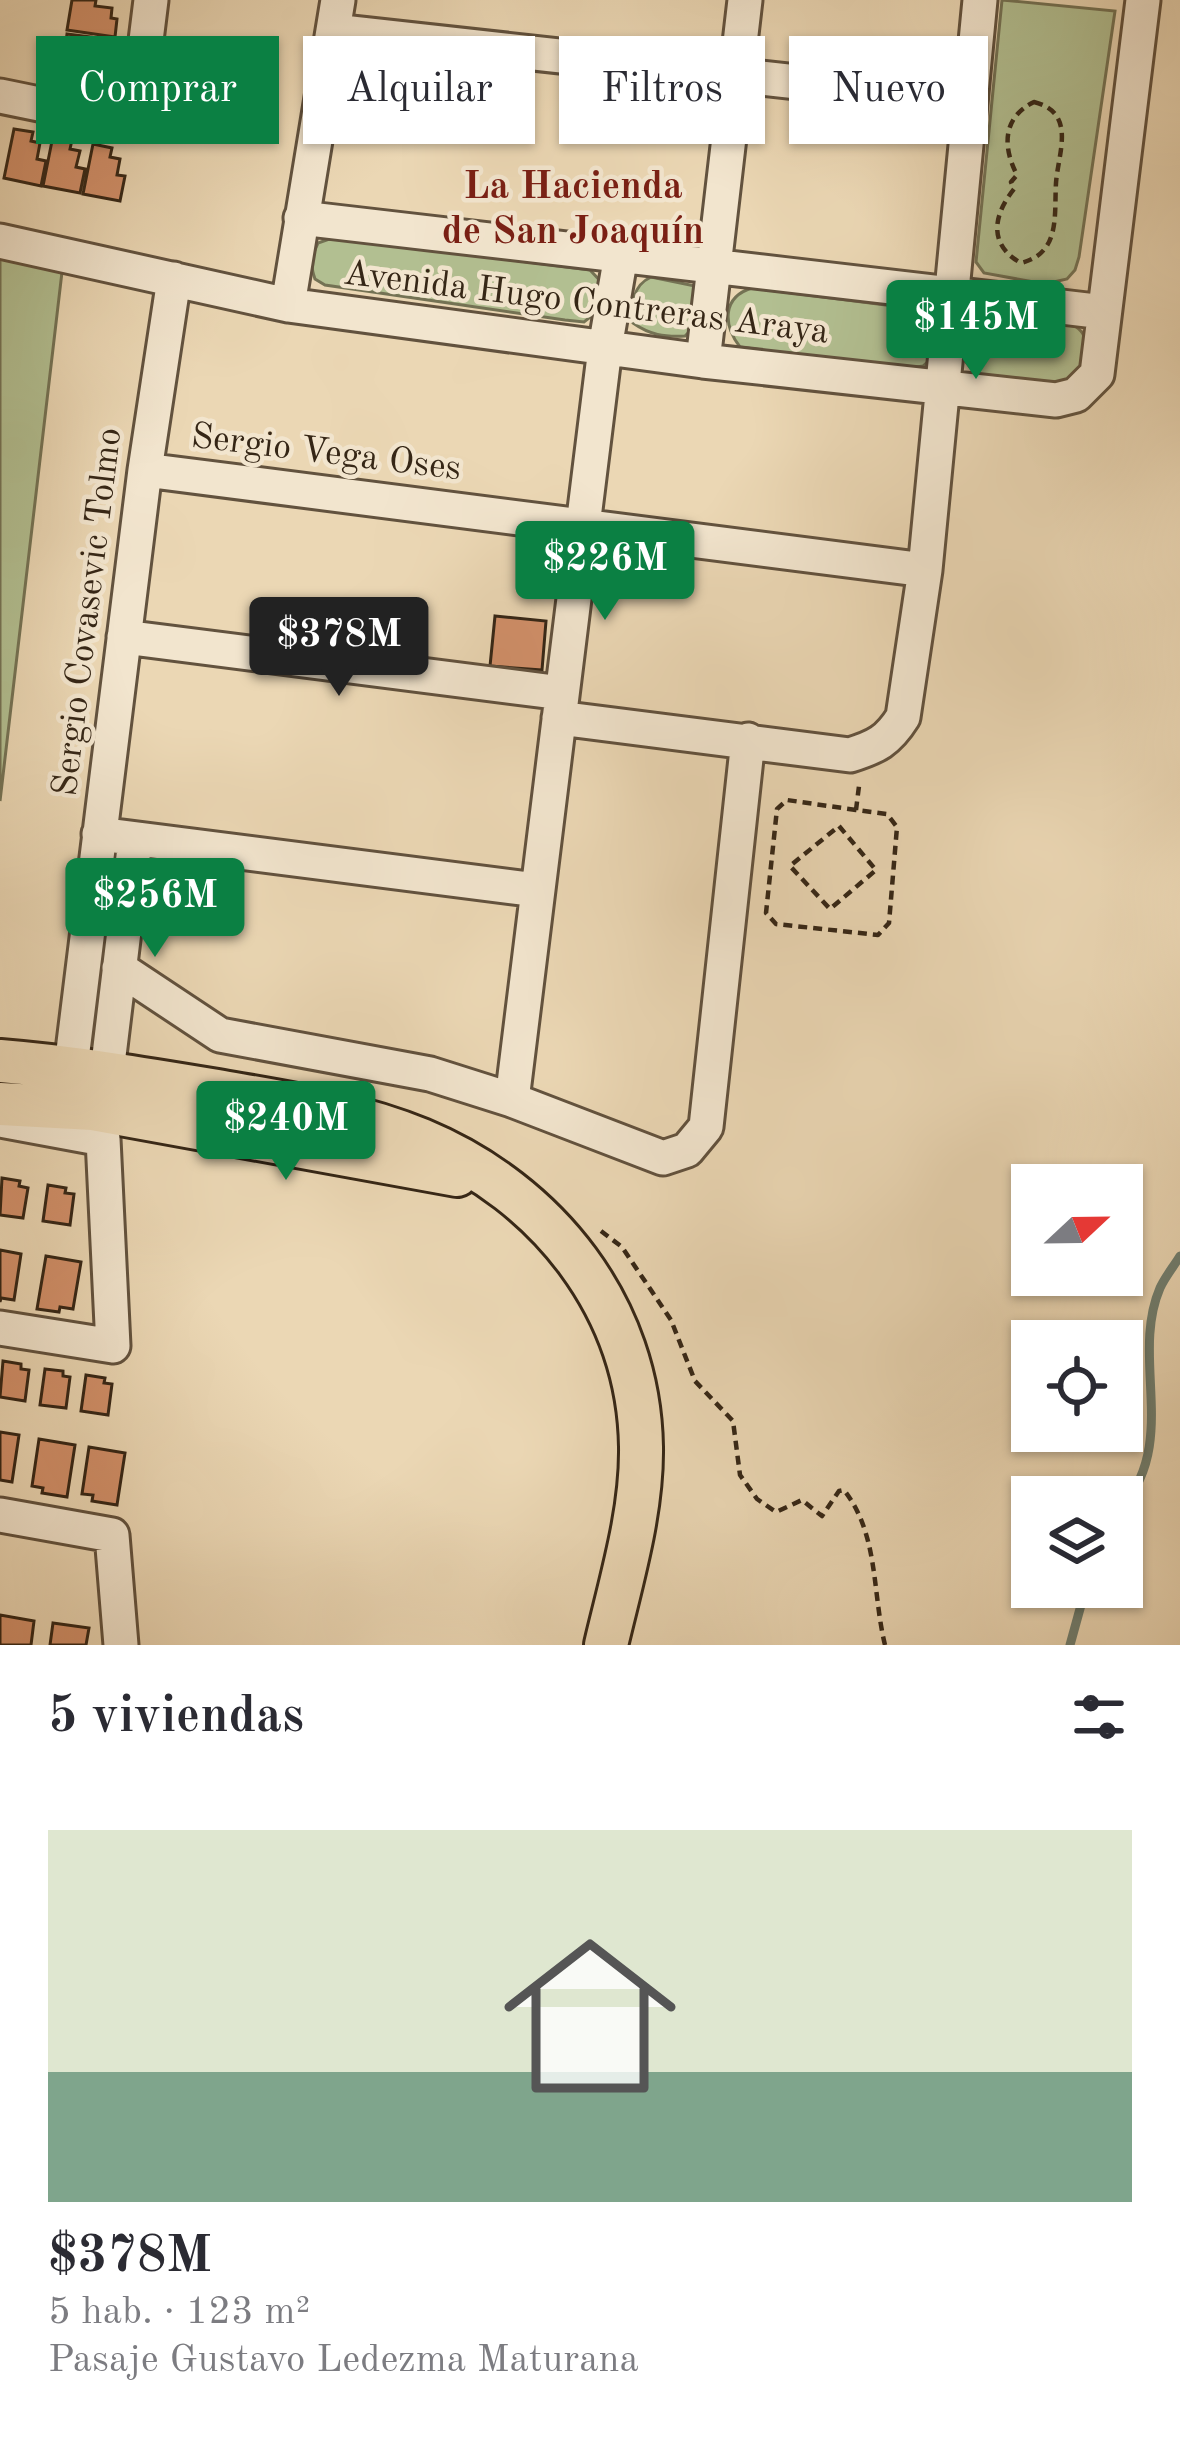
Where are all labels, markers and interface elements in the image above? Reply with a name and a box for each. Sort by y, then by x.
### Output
chip: Comprar [36,36,279,144]
chip: Alquilar [303,36,535,144]
chip: Filtros [559,36,765,144]
chip: Nuevo [789,36,988,144]
district label: La Hacienda de San Joaquín [442,168,704,252]
street label: Avenida Hugo Contreras Araya [341,256,831,352]
pin: $145M [892,280,1060,382]
text: $145M [913,299,1039,338]
street label: Sergio Vega Oses [189,420,463,488]
street label: Sergio Covasevic Tolmo [49,426,129,798]
pin: $226M [521,521,689,623]
text: $226M [542,540,668,579]
pin: $378M [255,597,423,699]
text: $378M [276,616,402,655]
pin: $256M [71,858,239,960]
text: $256M [92,877,218,916]
pin: $240M [202,1081,370,1183]
text: $240M [223,1100,349,1139]
north arrow [1011,1164,1143,1296]
map controls [1011,1164,1143,1608]
button: locate [1011,1320,1143,1452]
button: layers [1011,1476,1143,1608]
icon: filters [1066,1684,1132,1750]
text: 5 viviendas [48,1692,304,1743]
icon: home [482,1908,698,2124]
text: $378M [48,2232,212,2283]
text: 5 hab. · 123 m² [48,2293,310,2332]
text: Pasaje Gustavo Ledezma Maturana [48,2341,639,2380]

